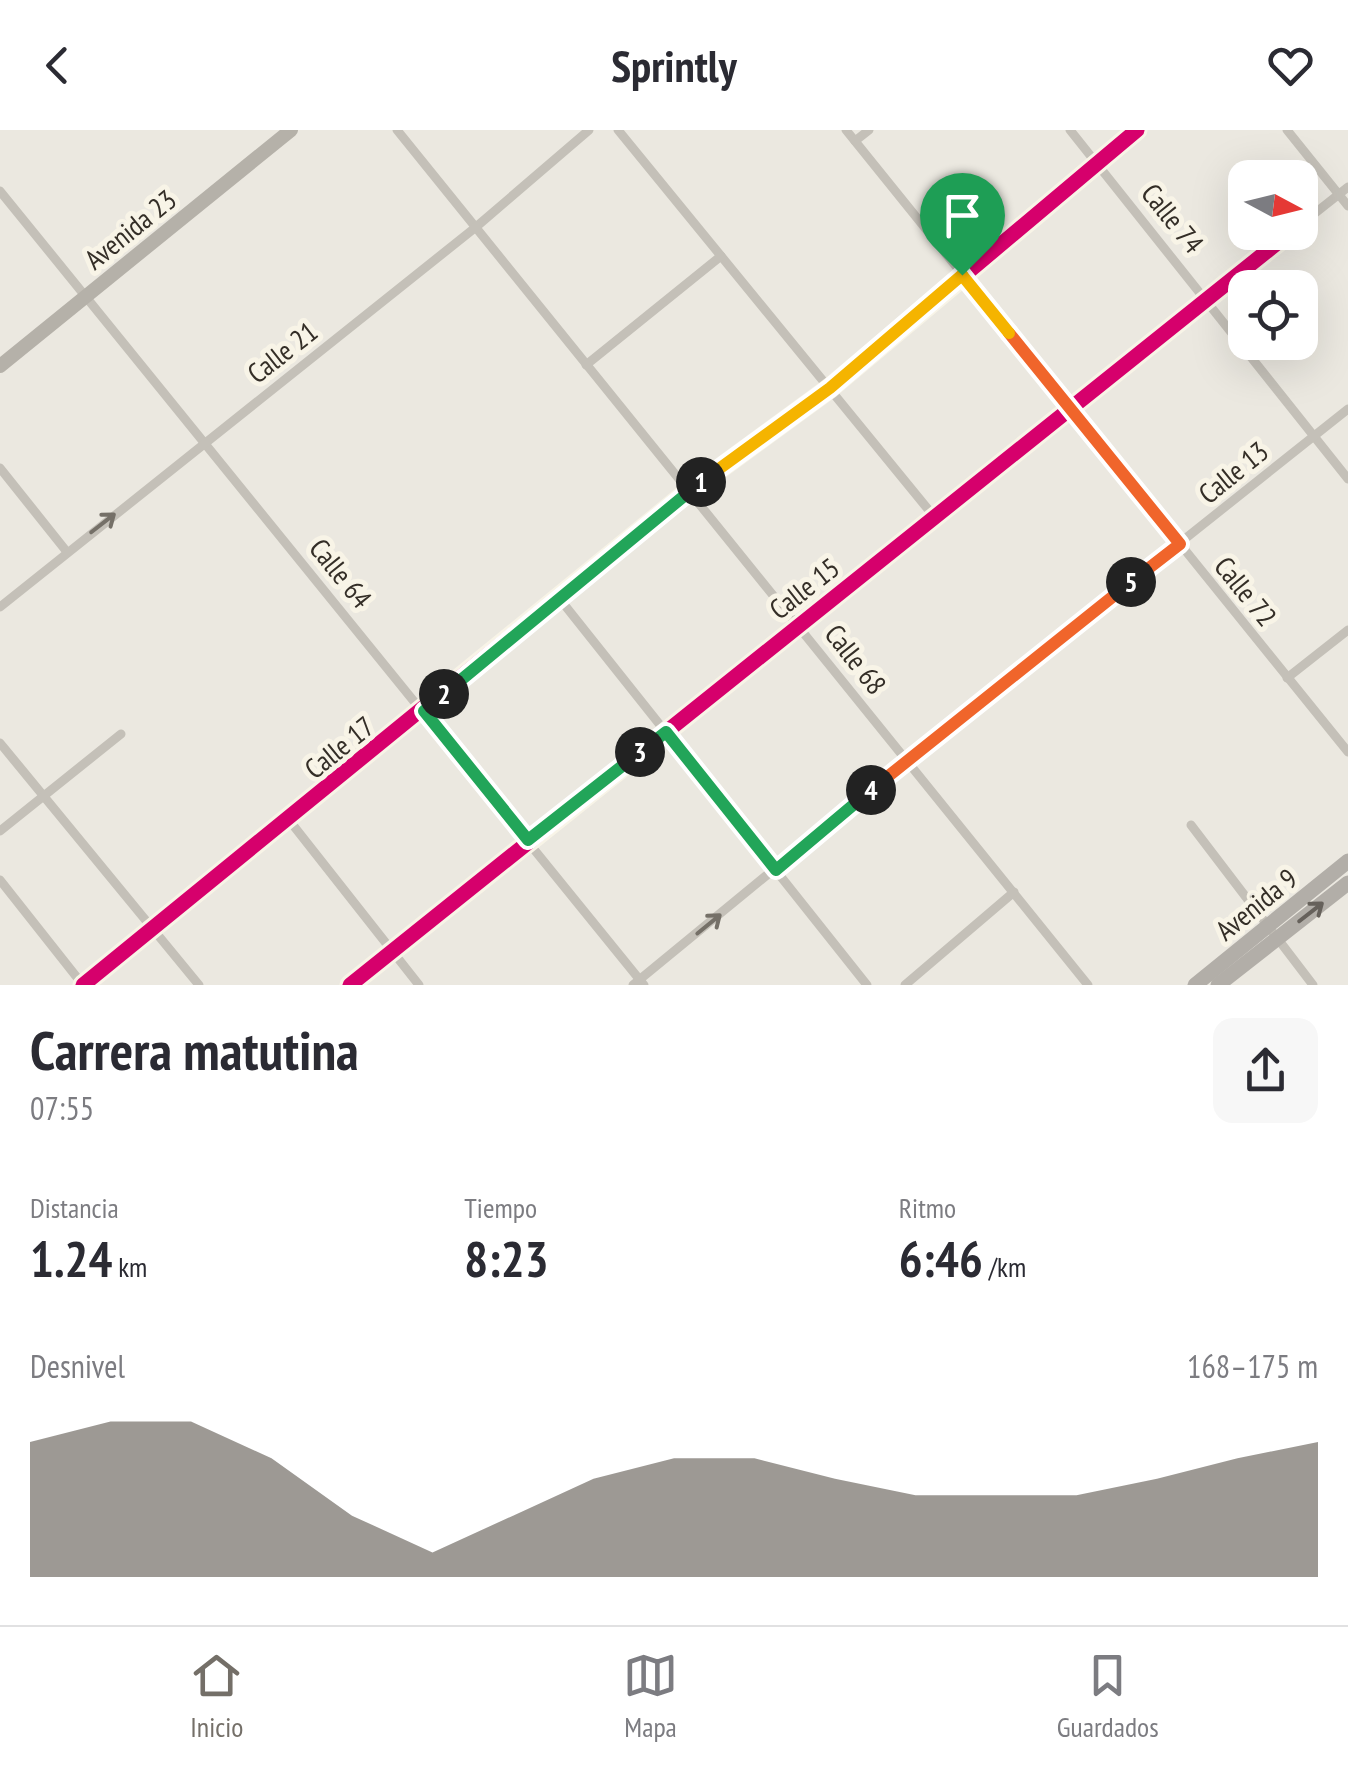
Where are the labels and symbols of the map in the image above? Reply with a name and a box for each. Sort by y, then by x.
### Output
north arrow [1228,160,1318,250]
pin [920,173,1005,276]
street label: Calle 74 [1134,175,1213,261]
street label: Avenida 23 [77,181,183,277]
street label: Calle 21 [239,313,325,391]
street label: Calle 13 [1190,433,1276,511]
pin: 1 [676,457,726,507]
one-way arrow [89,513,116,534]
street label: Calle 64 [302,530,381,616]
street label: Calle 72 [1207,548,1285,634]
street label: Calle 15 [761,549,847,627]
pin: 5 [1106,557,1156,607]
street label: Calle 68 [817,616,895,702]
pin: 2 [419,669,469,719]
street label: Calle 17 [296,708,382,786]
pin: 3 [615,727,665,777]
pin: 4 [846,765,896,815]
street label: Avenida 9 [1207,860,1305,948]
one-way arrow [1297,901,1323,923]
one-way arrow [696,913,722,935]

